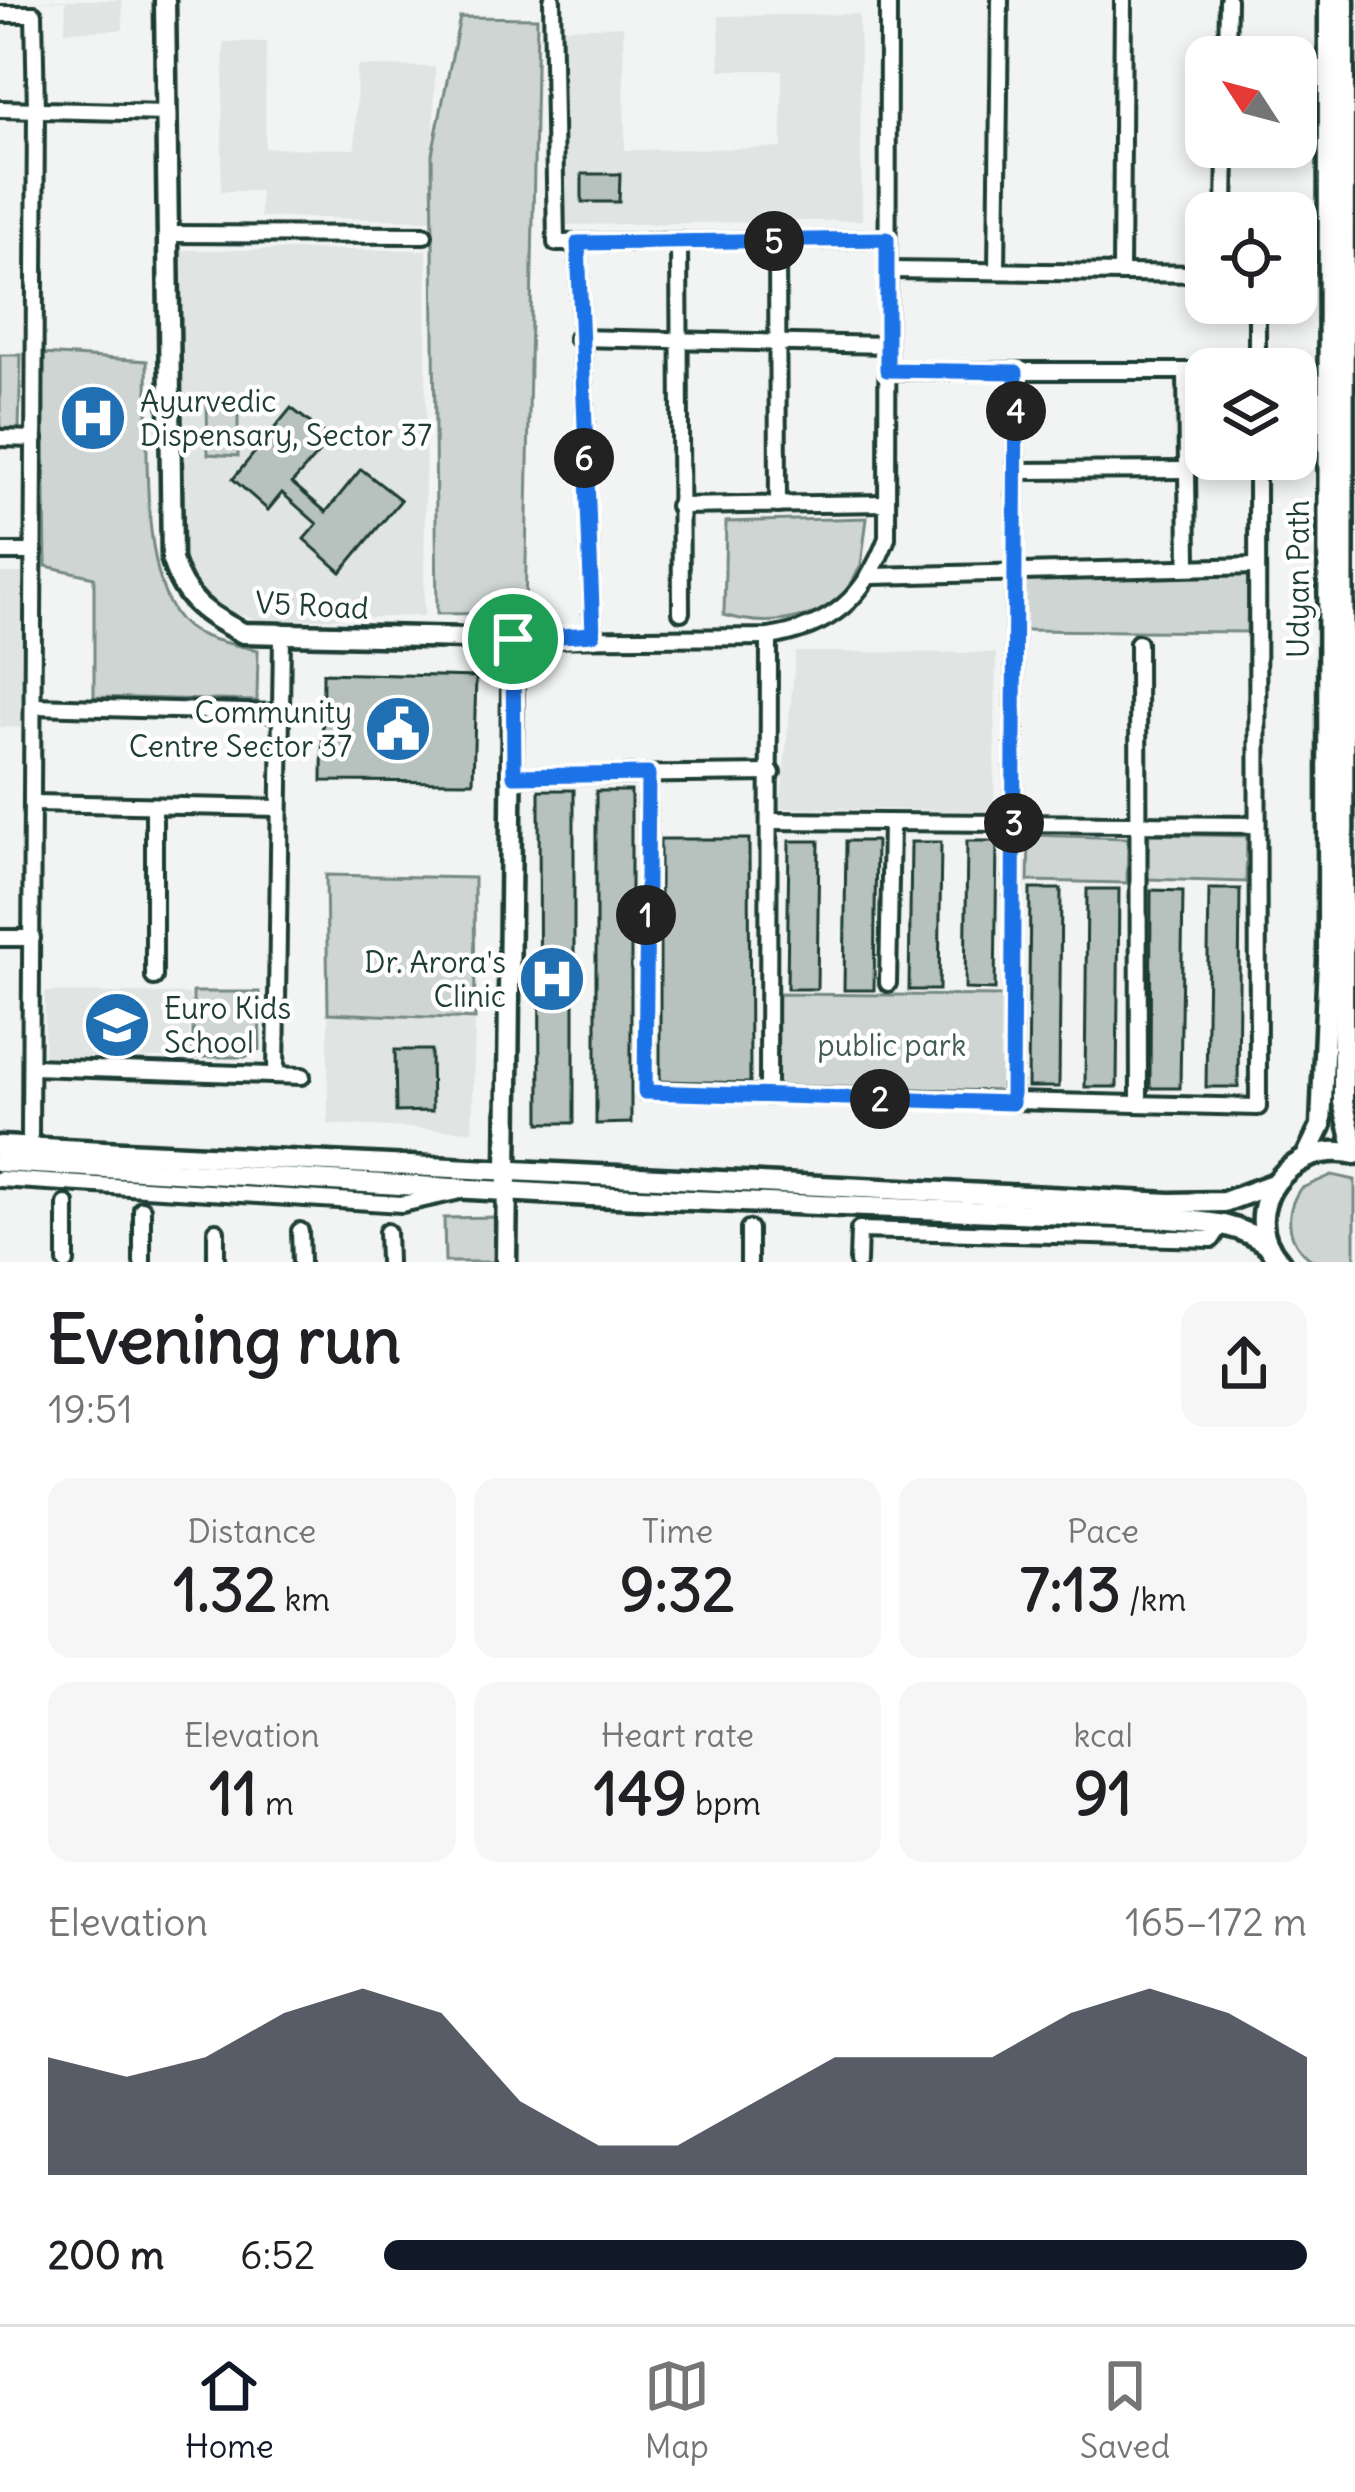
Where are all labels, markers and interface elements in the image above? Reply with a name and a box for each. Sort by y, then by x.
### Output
north arrow [1185,36,1317,168]
map controls [1185,36,1317,480]
button: locate [1185,192,1317,324]
pin: 5 [744,211,804,271]
text: 5 [765,220,783,262]
button: layers [1185,348,1317,480]
pin: 4 [986,381,1046,441]
place label: Ayurvedic Dispensary, Sector 37 [140,382,432,454]
hospital icon: Ayurvedic Dispensary, Sector 37 [58,383,128,453]
text: 4 [1006,390,1026,432]
pin: 6 [554,428,614,488]
text: 6 [574,437,594,479]
street label: Udyan Path [1279,500,1317,658]
street label: V5 Road [254,583,370,627]
pin [462,588,564,690]
icon: arrive [480,606,546,672]
place label: Community Centre Sector 37 [129,693,352,765]
public building icon: Community Centre Sector 37 [363,694,433,764]
pin: 3 [984,793,1044,853]
text: 3 [1005,802,1023,844]
pin: 1 [616,885,676,945]
text: 1 [639,894,653,936]
place label: Dr. Arora's Clinic [364,943,506,1015]
hospital icon: Dr. Arora's Clinic [517,944,587,1014]
place label: Euro Kids School [164,989,291,1061]
school or university icon: Euro Kids School [82,990,152,1060]
park label: public park [818,1026,966,1064]
pin: 2 [850,1069,910,1129]
text: 2 [871,1078,889,1120]
text: Evening run [48,1298,401,1381]
button: share [1181,1301,1307,1427]
text: 19:51 [48,1385,133,1434]
text: Distance [187,1510,316,1552]
text: Time [642,1510,713,1552]
text: Pace [1067,1510,1139,1552]
text: 1.32 [173,1552,277,1627]
text: 9:32 [620,1552,735,1627]
text: 7:13 [1020,1552,1121,1627]
text: km [277,1578,330,1620]
text: /km [1121,1578,1186,1620]
text: Elevation [184,1714,320,1756]
text: Heart rate [601,1714,754,1756]
text: kcal [1073,1714,1133,1756]
text: 11 [210,1756,257,1831]
text: 149 [594,1756,687,1831]
text: 91 [1074,1756,1132,1831]
text: m [257,1782,294,1824]
text: bpm [687,1782,761,1824]
text: Elevation [48,1898,208,1947]
text: 165–172 m [1125,1898,1307,1947]
text: 200 m [48,2231,164,2280]
text: 6:52 [240,2231,315,2280]
tab: Home [185,2353,274,2467]
tab: Map [644,2353,710,2467]
tab: Saved [1080,2353,1170,2467]

